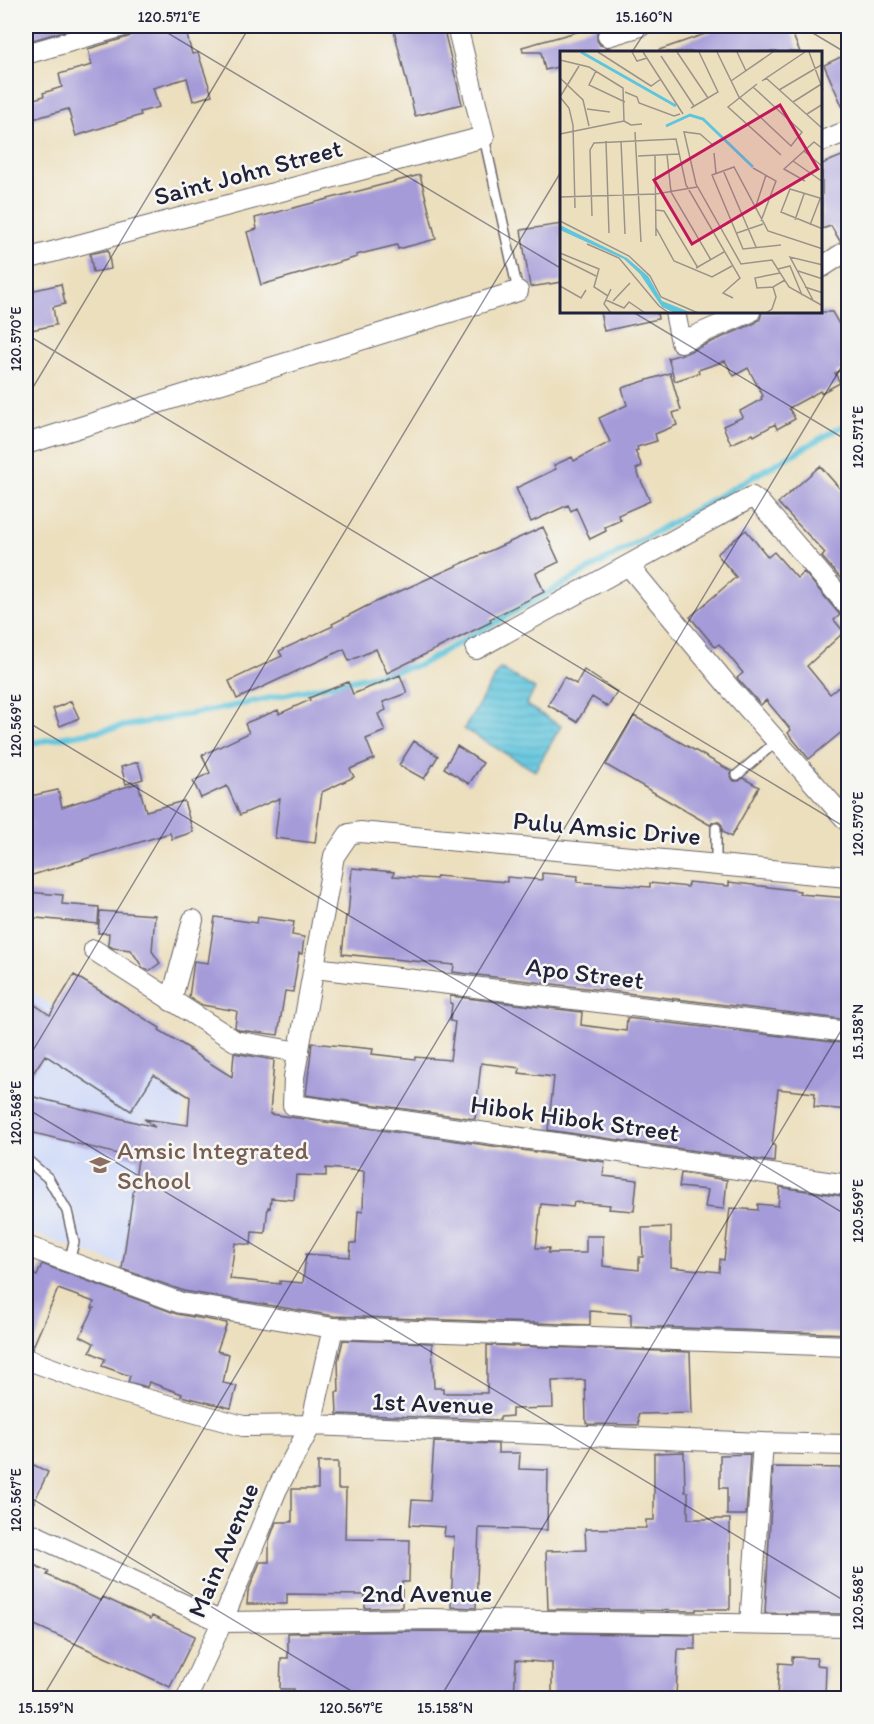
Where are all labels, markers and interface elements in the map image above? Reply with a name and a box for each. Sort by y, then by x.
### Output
text: 120.571°E [138,8,200,26]
text: 15.160°N [615,8,673,26]
inset map [560,51,823,314]
street label: Saint John Street [150,131,346,213]
text: 120.570°E [7,306,25,372]
text: 120.571°E [849,406,867,468]
text: 120.569°E [7,694,25,758]
text: 120.570°E [849,791,867,857]
street label: Pulu Amsic Drive [512,804,702,852]
street label: Apo Street [524,950,646,996]
text: 15.158°N [849,1004,867,1060]
text: 120.568°E [7,1081,25,1145]
street label: Hibok Hibok Street [468,1088,682,1149]
place label: Amsic Integrated School [117,1134,309,1196]
school or university icon: Amsic Integrated School [88,1153,112,1177]
text: 120.569°E [849,1179,867,1243]
street label: 1st Avenue [372,1385,494,1421]
text: 120.567°E [7,1468,25,1532]
street label: Main Avenue [180,1478,266,1622]
text: 120.568°E [849,1566,867,1630]
street label: 2nd Avenue [362,1577,492,1609]
text: 15.159°N [18,1699,74,1717]
text: 120.567°E [319,1699,383,1717]
text: 15.158°N [417,1699,473,1717]

